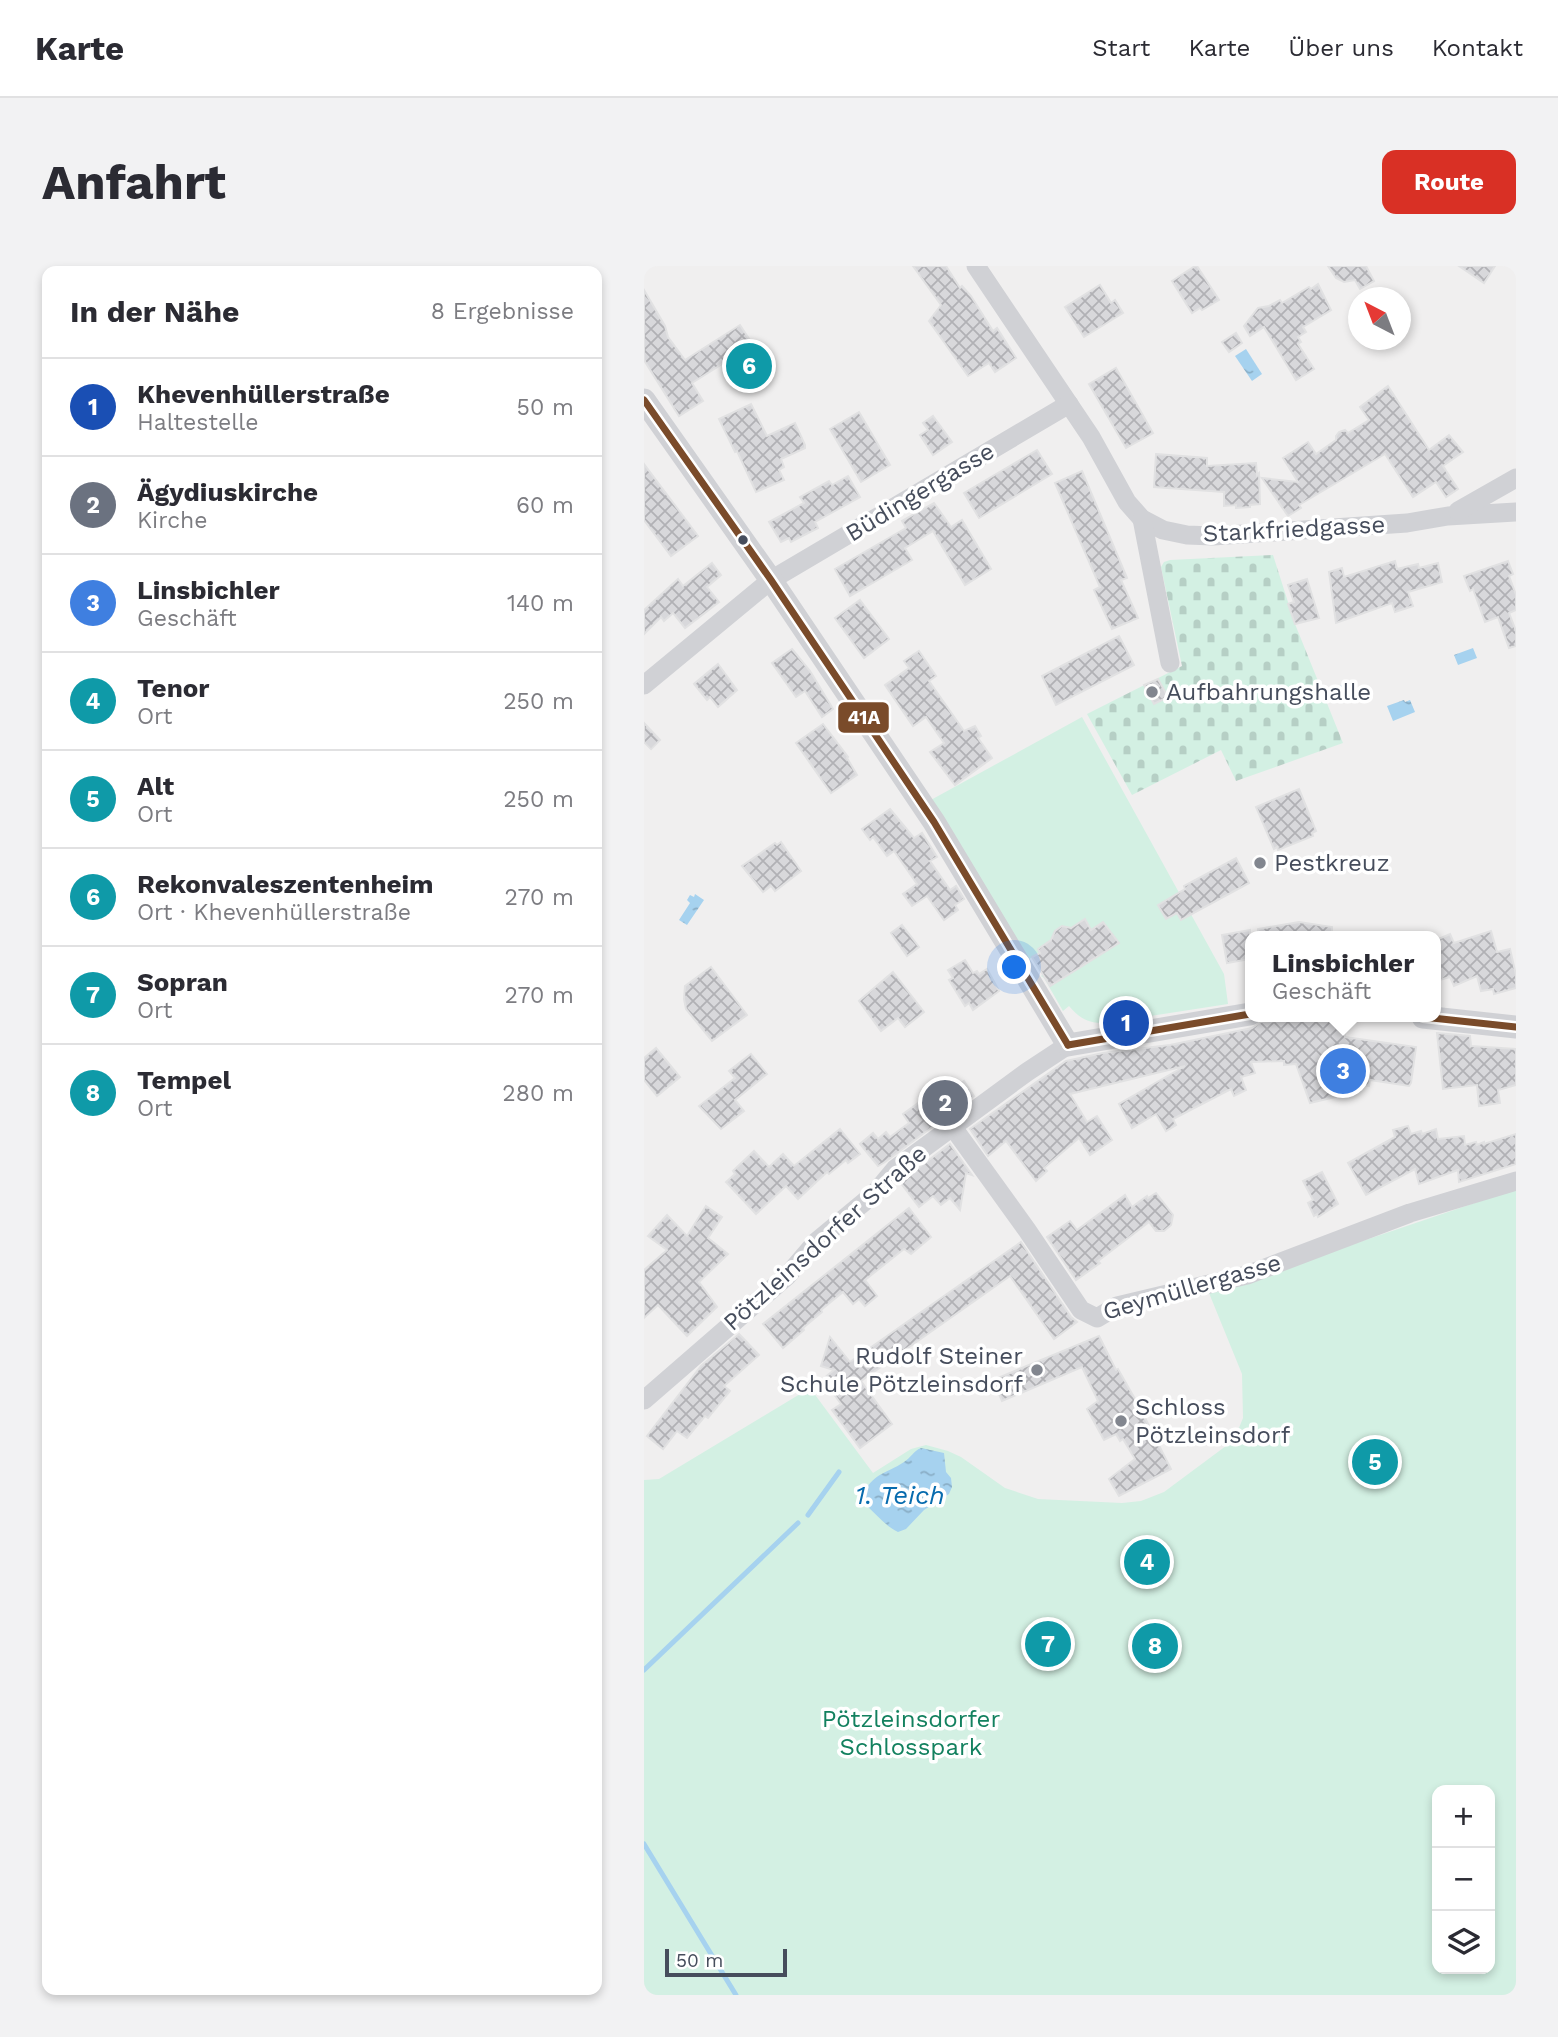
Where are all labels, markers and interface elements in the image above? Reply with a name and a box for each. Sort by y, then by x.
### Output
text: Karte [35,29,124,68]
text: Start [1092,34,1150,62]
text: Karte [1188,34,1250,62]
text: Über uns [1288,34,1394,62]
text: Kontakt [1432,34,1523,62]
button: Route [1382,150,1516,214]
text: Anfahrt [42,153,226,211]
north arrow [1348,287,1411,350]
text: In der Nähe [70,294,239,329]
text: 8 Ergebnisse [431,298,574,325]
pin: 6 [726,340,772,392]
text: Khevenhüllerstraße [137,379,390,409]
text: 1 [88,394,98,421]
text: 50 m [517,394,574,421]
text: Haltestelle [137,409,259,436]
street label: Büdingergasse [841,437,999,547]
text: Ägydiuskirche [137,477,318,507]
text: 2 [86,492,100,519]
text: 60 m [516,492,574,519]
text: Kirche [137,507,208,534]
street label: Starkfriedgasse [1202,510,1386,548]
unlabelled marker [736,533,750,547]
text: Linsbichler [137,575,280,605]
text: 3 [86,590,100,617]
text: 140 m [507,590,574,617]
text: Geschäft [137,605,237,632]
text: Tenor [137,673,210,703]
place label: Aufbahrungshalle [1166,678,1371,706]
marker: Aufbahrungshalle [1144,684,1160,700]
text: 4 [86,688,100,715]
text: 250 m [503,688,574,715]
line badge: 41A [837,701,890,734]
text: Ort [137,703,172,730]
text: 41A [848,706,881,729]
text: Alt [137,771,174,801]
text: 5 [86,786,100,813]
text: 250 m [503,786,574,813]
text: Ort [137,801,172,828]
place label: Pestkreuz [1274,849,1389,877]
marker: Pestkreuz [1252,855,1268,871]
text: Rekonvaleszentenheim [137,869,434,899]
text: 6 [86,884,100,911]
text: 270 m [505,884,574,911]
text: Ort · Khevenhüllerstraße [137,899,411,926]
popup [1245,931,1441,1022]
text: Linsbichler [1272,948,1414,978]
your location [997,950,1031,984]
text: Sopran [137,967,228,997]
text: Geschäft [1272,978,1371,1005]
text: 7 [86,982,100,1009]
text: 270 m [505,982,574,1009]
text: Ort [137,997,172,1024]
pin: 1 [1103,997,1149,1049]
pin: 3 [1320,1045,1366,1097]
text: Tempel [137,1065,231,1095]
pin: 2 [922,1077,968,1129]
text: 8 [86,1080,100,1107]
text: 280 m [502,1080,574,1107]
text: Ort [137,1095,172,1122]
street label: Pötzleinsdorfer Straße [718,1140,932,1336]
street label: Geymüllergasse [1100,1248,1284,1326]
place label: Rudolf Steiner Schule Pötzleinsdorf [780,1342,1024,1398]
marker: Rudolf Steiner Schule Pötzleinsdorf [1029,1362,1045,1378]
place label: Schloss Pötzleinsdorf [1135,1393,1291,1449]
marker: Schloss Pötzleinsdorf [1113,1413,1129,1429]
pin: 5 [1352,1436,1398,1488]
water label: 1. Teich [856,1480,945,1510]
pin: 4 [1124,1536,1170,1588]
pin: 7 [1025,1618,1071,1670]
pin: 8 [1132,1620,1178,1672]
park label: Pötzleinsdorfer Schlosspark [822,1705,1000,1761]
map controls [1432,1785,1495,1974]
button: + [1432,1785,1495,1848]
button: − [1432,1848,1495,1911]
button: layers [1432,1911,1495,1974]
scale bar [665,1946,788,1978]
text: 50 m [676,1949,723,1972]

